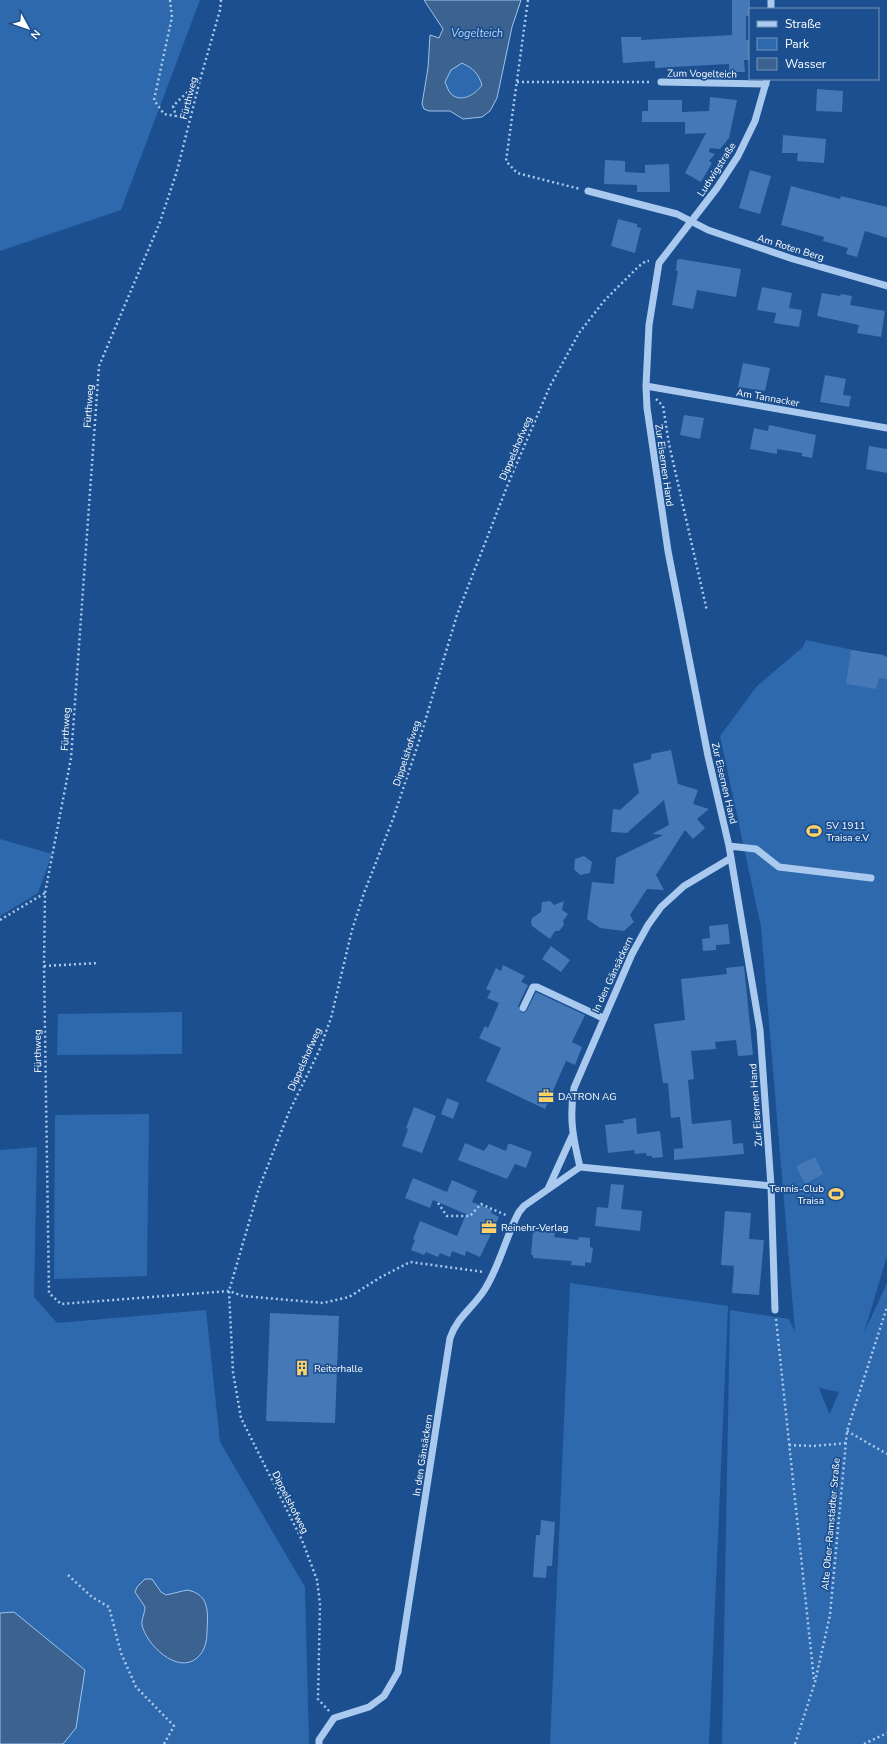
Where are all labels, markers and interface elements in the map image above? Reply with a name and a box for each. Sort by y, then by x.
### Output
north arrow [8,8,48,48]
legend [749,8,879,80]
text: Straße [785,16,821,32]
text: N [27,26,44,42]
water label: Vogelteich [451,26,503,41]
text: Park [785,36,810,52]
text: Wasser [785,56,827,72]
street label: Zum Vogelteich [667,66,737,82]
street label: Fürthweg [177,75,201,121]
street label: Ludwigstraße [694,140,740,199]
street label: Am Roten Berg [756,231,826,265]
street label: Fürthweg [80,384,98,428]
street label: Am Tannacker [735,386,801,411]
street label: Dippelshofweg [496,414,536,483]
street label: Zur Eisernen Hand [651,423,677,507]
street label: Fürthweg [58,707,74,751]
street label: Dippelshofweg [390,718,424,788]
street label: Zur Eisernen Hand [708,741,740,825]
place label: SV 1911 Traisa e.V [826,819,869,845]
sports icon: SV 1911 Traisa e.V [805,822,823,840]
street label: In den Gänsäckern [589,934,637,1015]
street label: Dippelshofweg [285,1025,325,1094]
street label: Fürthweg [31,1029,45,1073]
street label: Zur Eisernen Hand [746,1063,766,1147]
office icon: DATRON AG [537,1087,555,1105]
place label: DATRON AG [558,1090,617,1104]
place label: Tennis-Club Traisa [770,1182,824,1208]
sports icon: Tennis-Club Traisa [827,1185,845,1203]
office icon: Reinehr-Verlag [480,1218,498,1236]
place label: Reinehr-Verlag [501,1221,568,1235]
building icon: Reiterhalle [293,1359,311,1377]
place label: Reiterhalle [314,1362,363,1376]
street label: In den Gänsäckern [410,1413,436,1497]
street label: Alte Ober-Ramstädter Straße [818,1457,844,1591]
street label: Dippelshofweg [268,1469,312,1536]

